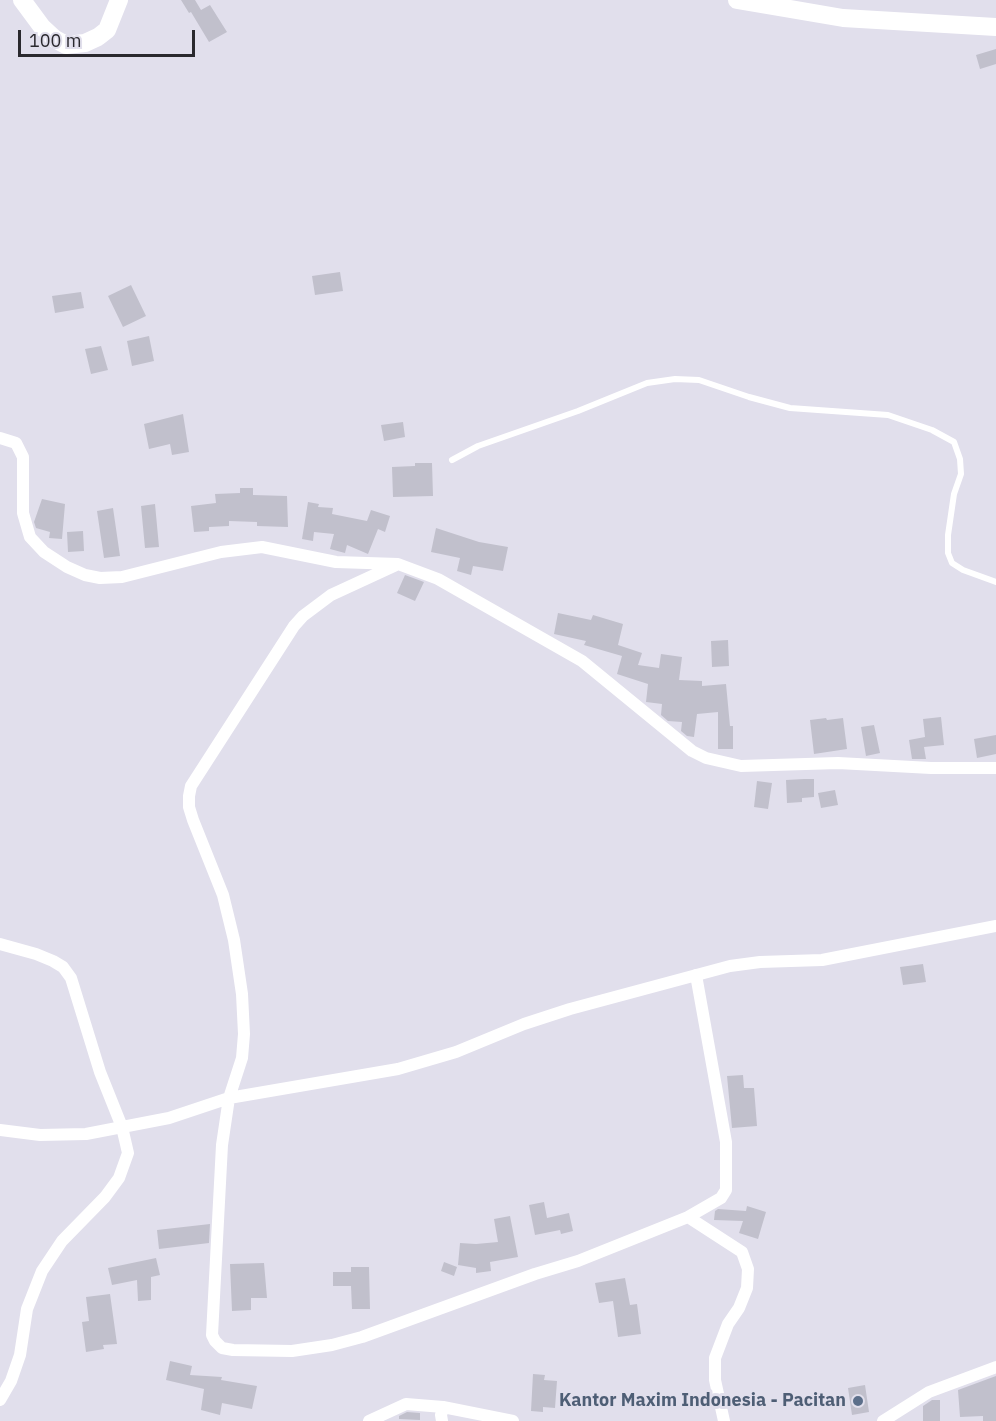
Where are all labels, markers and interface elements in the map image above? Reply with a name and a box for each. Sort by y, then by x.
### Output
scale bar [21,18,198,56]
text: 100 m [29,29,81,52]
place label: Kantor Maxim Indonesia - Pacitan [559,1390,846,1412]
marker: Kantor Maxim Indonesia - Pacitan [851,1394,865,1408]

